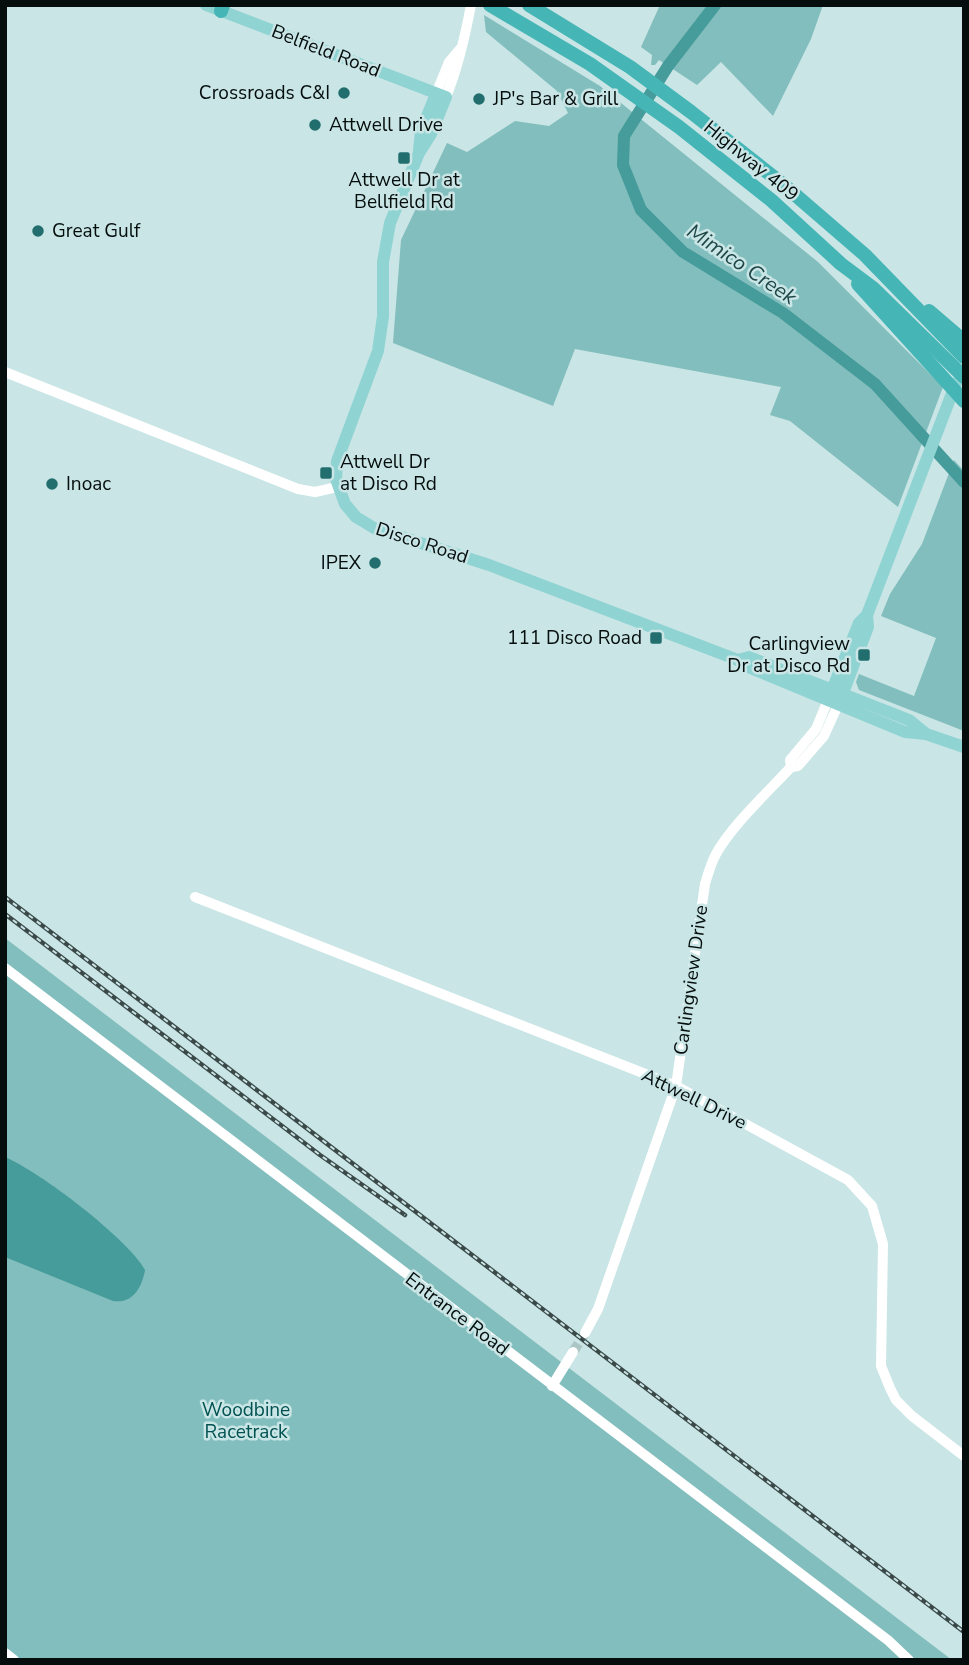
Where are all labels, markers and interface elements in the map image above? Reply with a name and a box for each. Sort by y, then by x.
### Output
street label: Belfield Road [268,18,384,84]
place label: Crossroads C&I [199,80,330,106]
marker: Crossroads C&I [336,85,352,101]
place label: JP's Bar & Grill [492,86,619,112]
marker: JP's Bar & Grill [471,91,487,107]
place label: Attwell Drive [329,112,443,138]
street label: Highway 409 [698,115,804,207]
marker: Attwell Drive [307,117,323,133]
marker: Attwell Dr at Bellfield Rd [396,150,412,166]
place label: Attwell Dr at Bellfield Rd [348,167,460,215]
water label: Mimico Creek [682,217,803,311]
place label: Great Gulf [52,218,141,244]
marker: Great Gulf [30,223,46,239]
place label: Attwell Dr at Disco Rd [340,449,437,497]
marker: Attwell Dr at Disco Rd [318,465,334,481]
place label: Inoac [66,471,111,497]
marker: Inoac [44,476,60,492]
street label: Disco Road [372,516,472,570]
place label: IPEX [321,550,362,576]
marker: IPEX [367,555,383,571]
place label: 111 Disco Road [507,625,642,651]
marker: 111 Disco Road [648,630,664,646]
place label: Carlingview Dr at Disco Rd [727,631,850,679]
marker: Carlingview Dr at Disco Rd [856,647,872,663]
street label: Carlingview Drive [668,903,714,1057]
street label: Attwell Drive [637,1062,751,1136]
street label: Entrance Road [400,1266,514,1362]
park label: Woodbine Racetrack [202,1397,290,1445]

